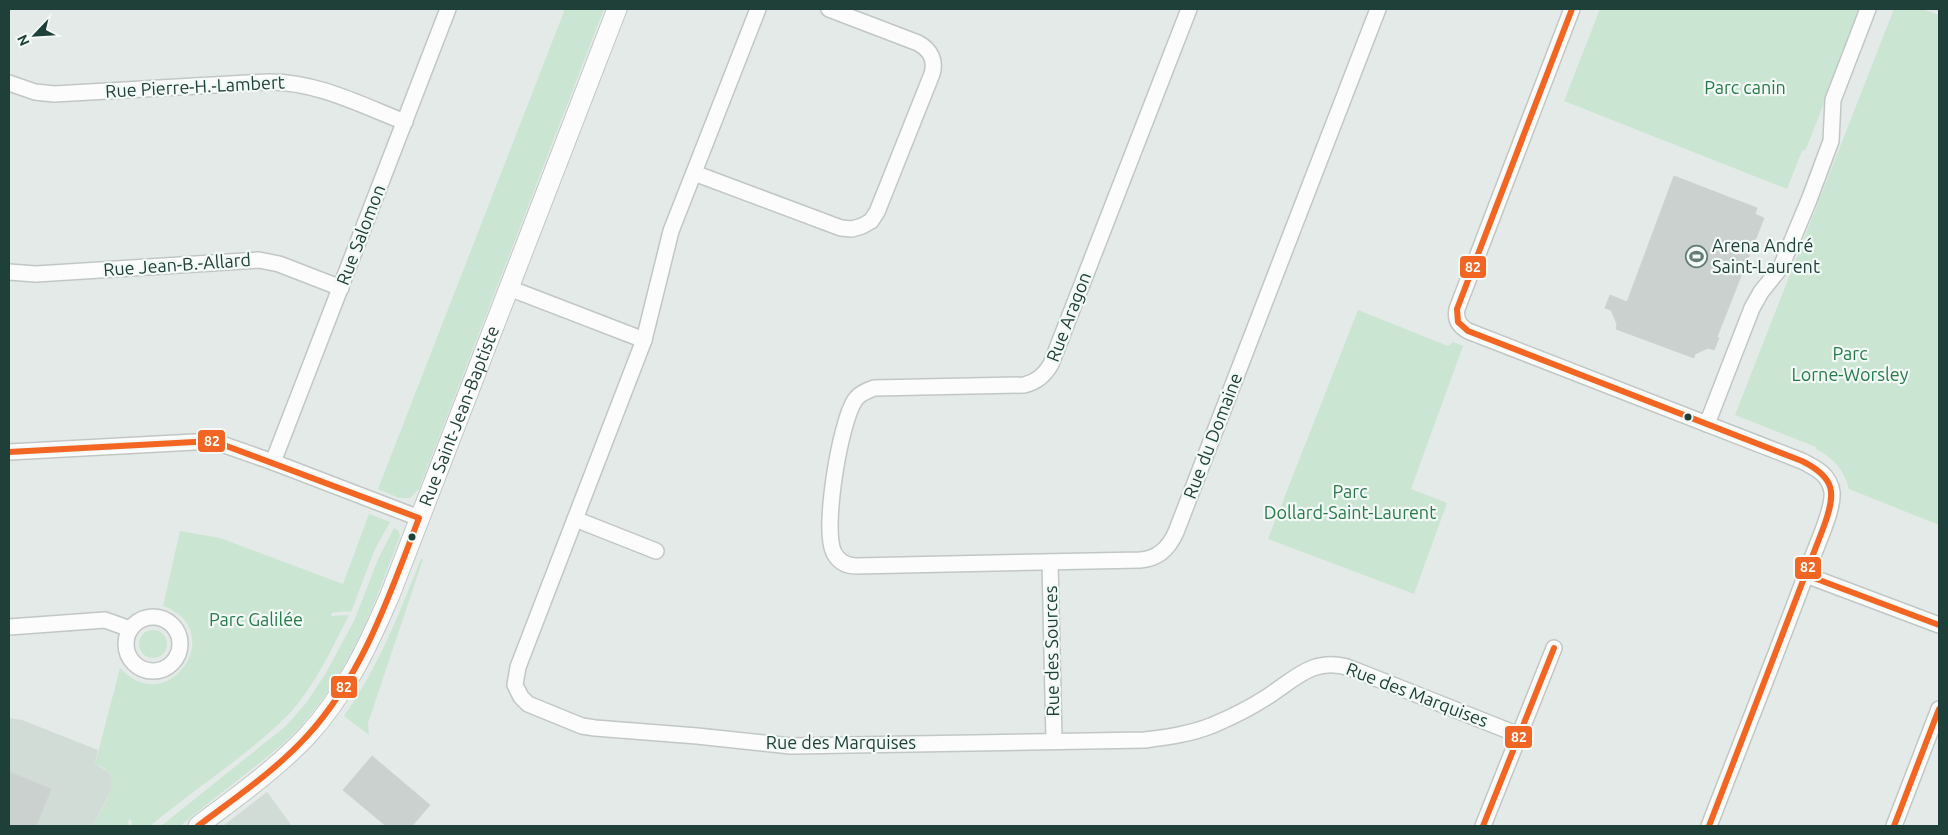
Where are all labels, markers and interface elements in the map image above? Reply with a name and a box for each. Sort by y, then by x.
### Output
north arrow [10,10,60,60]
text: N [14,32,33,49]
street label: Rue Pierre-H.-Lambert [105,71,285,101]
park label: Parc canin [1704,77,1786,97]
street label: Rue Salomon [332,182,388,288]
place label: Arena André Saint-Laurent [1712,235,1820,276]
sports icon: Arena André Saint-Laurent [1684,244,1708,268]
street label: Rue Jean-B.-Allard [102,249,251,279]
line badge: 82 [1459,255,1487,279]
text: 82 [1465,259,1481,275]
street label: Rue Aragon [1042,269,1094,364]
street label: Rue Saint-Jean-Baptiste [415,323,502,508]
park label: Parc Lorne-Worsley [1792,343,1909,384]
street label: Rue du Domaine [1179,370,1245,501]
unlabelled marker [1683,412,1693,422]
line badge: 82 [197,429,226,453]
text: 82 [204,433,220,449]
park label: Parc Dollard-Saint-Laurent [1264,481,1436,522]
unlabelled marker [407,532,417,542]
line badge: 82 [1794,556,1822,580]
text: 82 [1800,559,1816,575]
street label: Rue des Sources [1040,585,1062,717]
park label: Parc Galilée [209,609,303,629]
street label: Rue des Marquises [1344,658,1491,730]
line badge: 82 [330,675,358,699]
text: 82 [336,679,352,695]
line badge: 82 [1504,725,1533,749]
text: 82 [1511,729,1527,745]
street label: Rue des Marquises [766,732,916,752]

